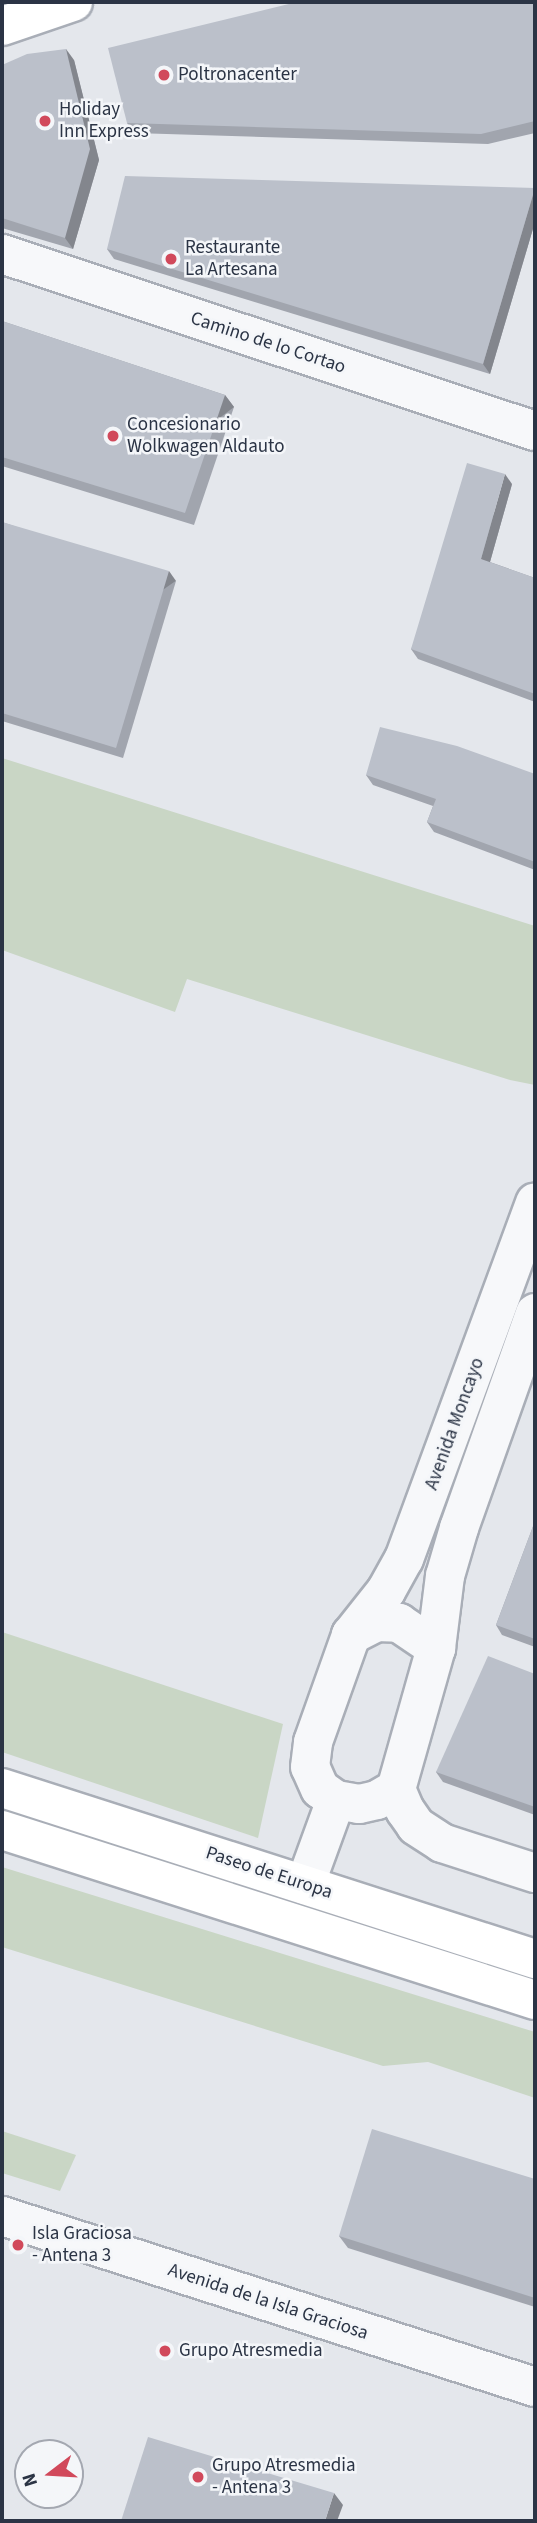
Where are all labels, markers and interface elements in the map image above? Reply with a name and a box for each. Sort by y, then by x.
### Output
place label: Poltronacenter [178,64,297,86]
marker: Poltronacenter [156,67,172,83]
place label: Holiday Inn Express [59,99,149,143]
marker: Holiday Inn Express [37,113,53,129]
place label: Restaurante La Artesana [185,237,280,281]
marker: Restaurante La Artesana [163,251,179,267]
street label: Camino de lo Cortao [188,307,348,379]
place label: Concesionario Wolkwagen Aldauto [127,414,285,458]
marker: Concesionario Wolkwagen Aldauto [105,428,121,444]
street label: Avenida Moncayo [421,1355,489,1493]
street label: Paseo de Europa [203,1842,335,1904]
place label: Isla Graciosa - Antena 3 [32,2223,132,2267]
marker: Isla Graciosa - Antena 3 [10,2237,26,2253]
street label: Avenida de la Isla Graciosa [165,2259,371,2345]
place label: Grupo Atresmedia [179,2340,323,2362]
marker: Grupo Atresmedia [157,2343,173,2359]
north arrow [14,2439,84,2509]
place label: Grupo Atresmedia - Antena 3 [212,2455,356,2499]
marker: Grupo Atresmedia - Antena 3 [190,2469,206,2485]
text: N [16,2470,45,2490]

